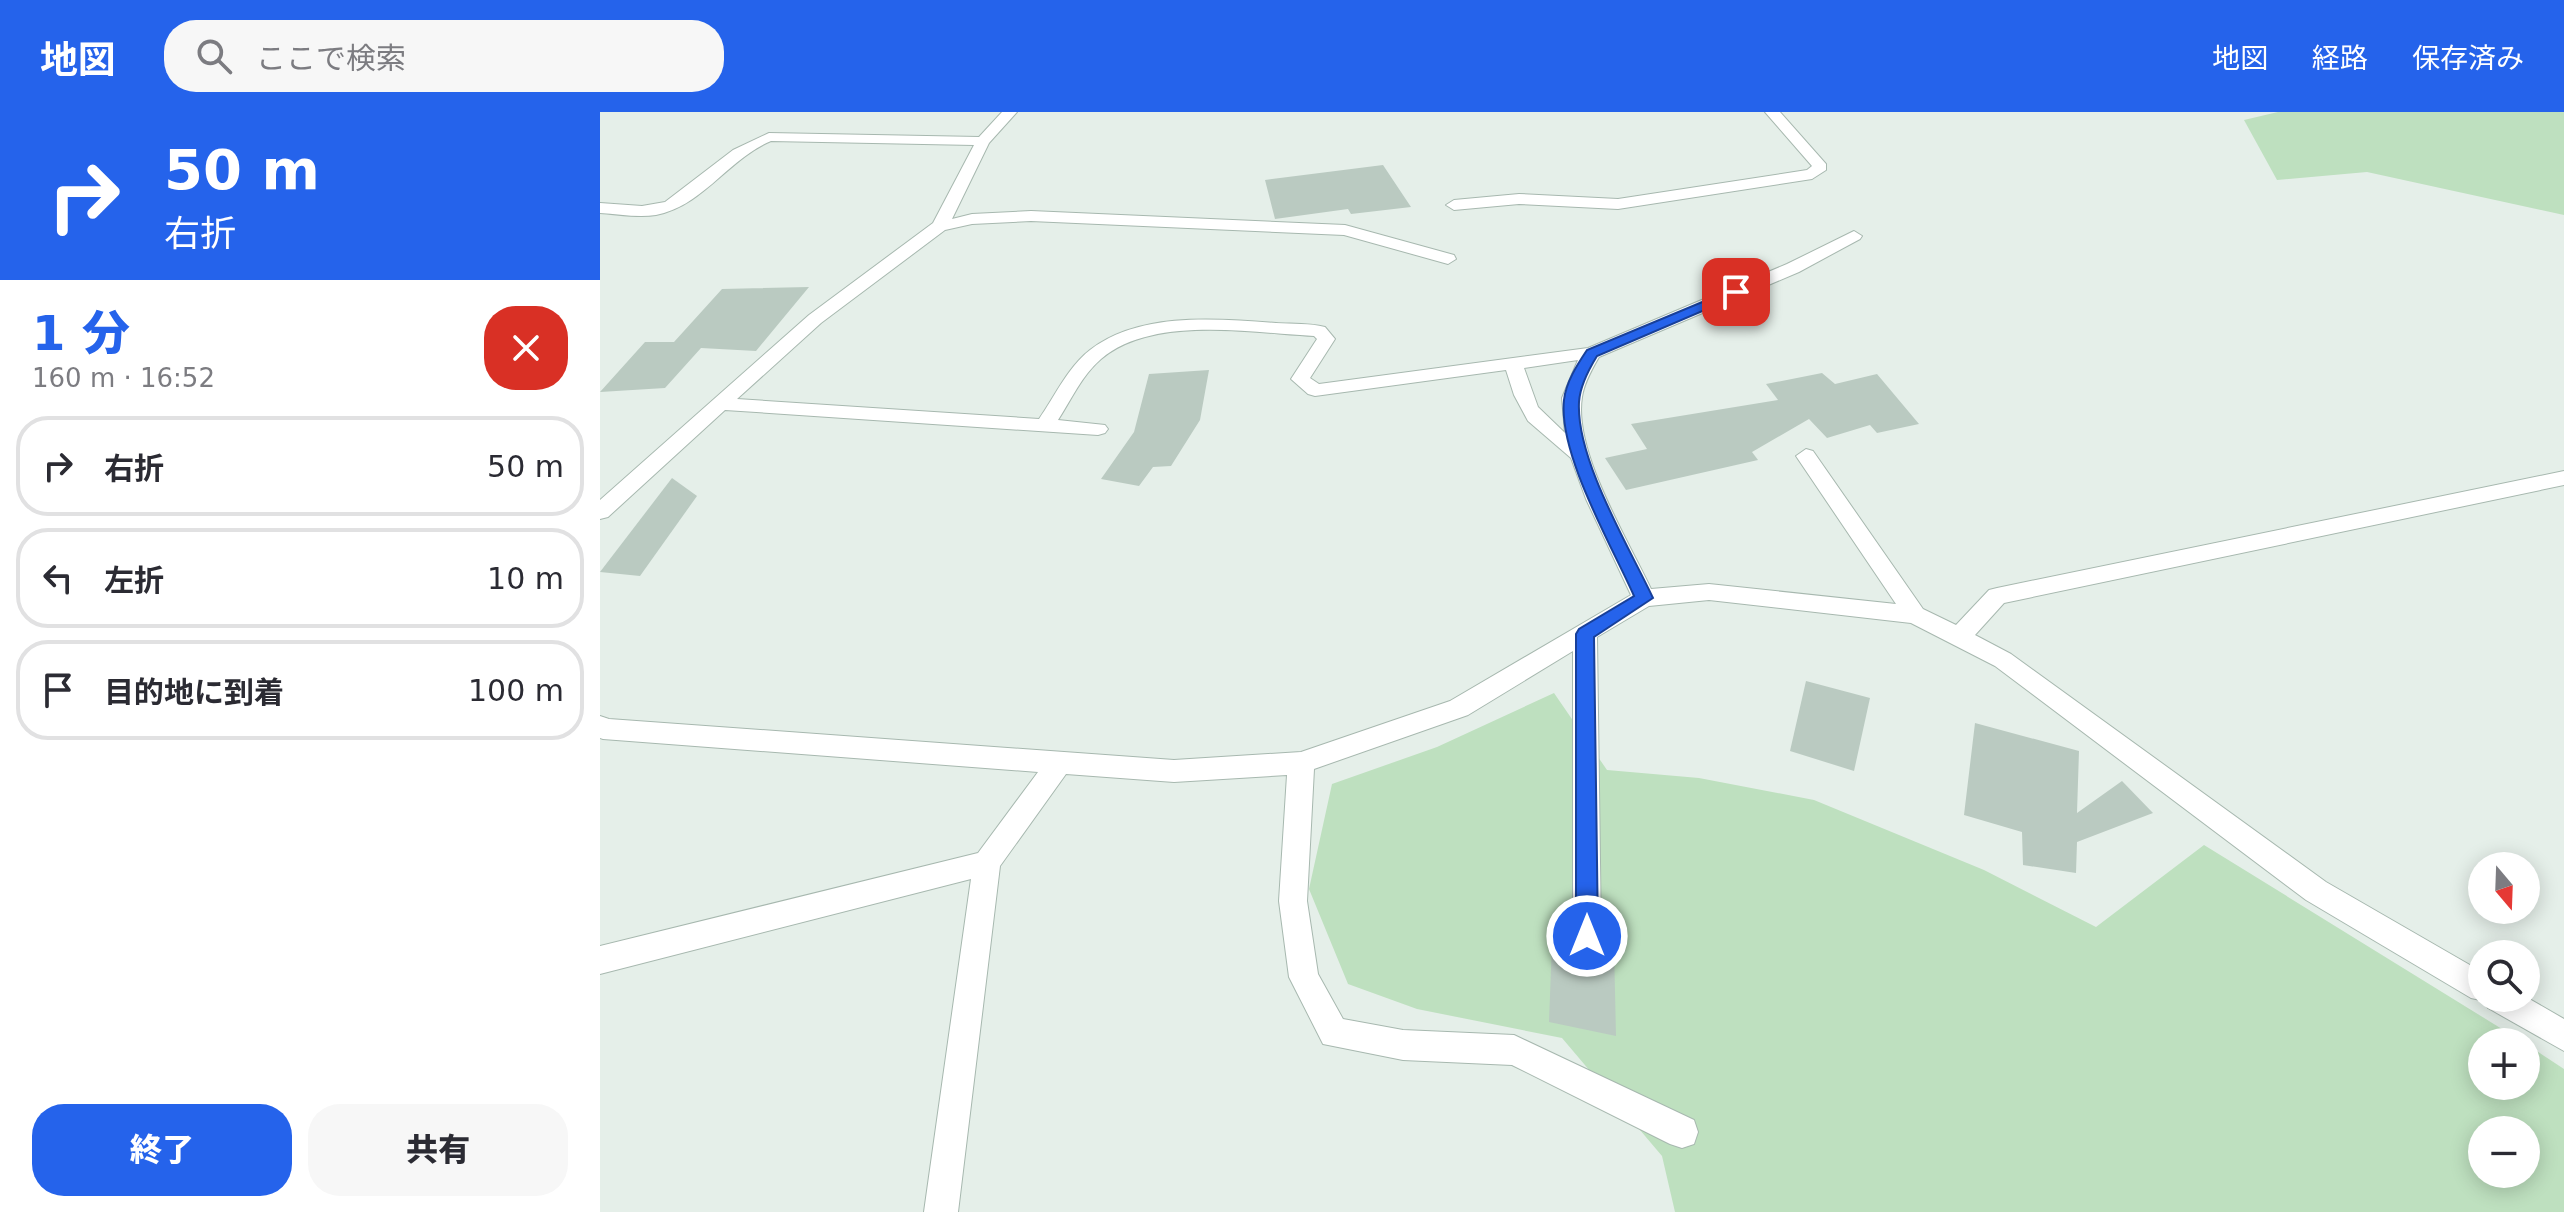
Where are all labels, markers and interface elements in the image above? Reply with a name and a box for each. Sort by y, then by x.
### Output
search box [164,20,724,92]
icon: search [192,34,236,78]
text: 地図 [40,38,116,82]
text: ここで検索 [256,41,406,76]
text: 地図 [2212,42,2268,75]
text: 経路 [2312,42,2368,75]
text: 保存済み [2412,42,2524,75]
text: 50 m [164,137,320,202]
icon: right [32,144,136,248]
text: 右折 [164,213,236,254]
pin [1702,258,1770,326]
icon: arrive [1714,270,1758,314]
text: 1 分 [32,305,130,361]
button: close [484,306,568,390]
text: 160 m · 16:52 [32,363,215,393]
icon: right [36,444,80,488]
text: 50 m [487,449,564,484]
text: 右折 [104,451,164,486]
icon: left [36,556,80,600]
text: 10 m [487,561,564,596]
text: 左折 [104,563,164,598]
icon: arrive [36,668,80,712]
text: 100 m [468,673,564,708]
text: 目的地に到着 [104,675,284,710]
north arrow [2468,852,2540,924]
map controls [2468,852,2540,1188]
position arrow [1545,894,1629,978]
button: search [2468,940,2540,1012]
button: + [2468,1028,2540,1100]
button: 終了 [32,1104,292,1196]
button: 共有 [308,1104,568,1196]
button: − [2468,1116,2540,1188]

